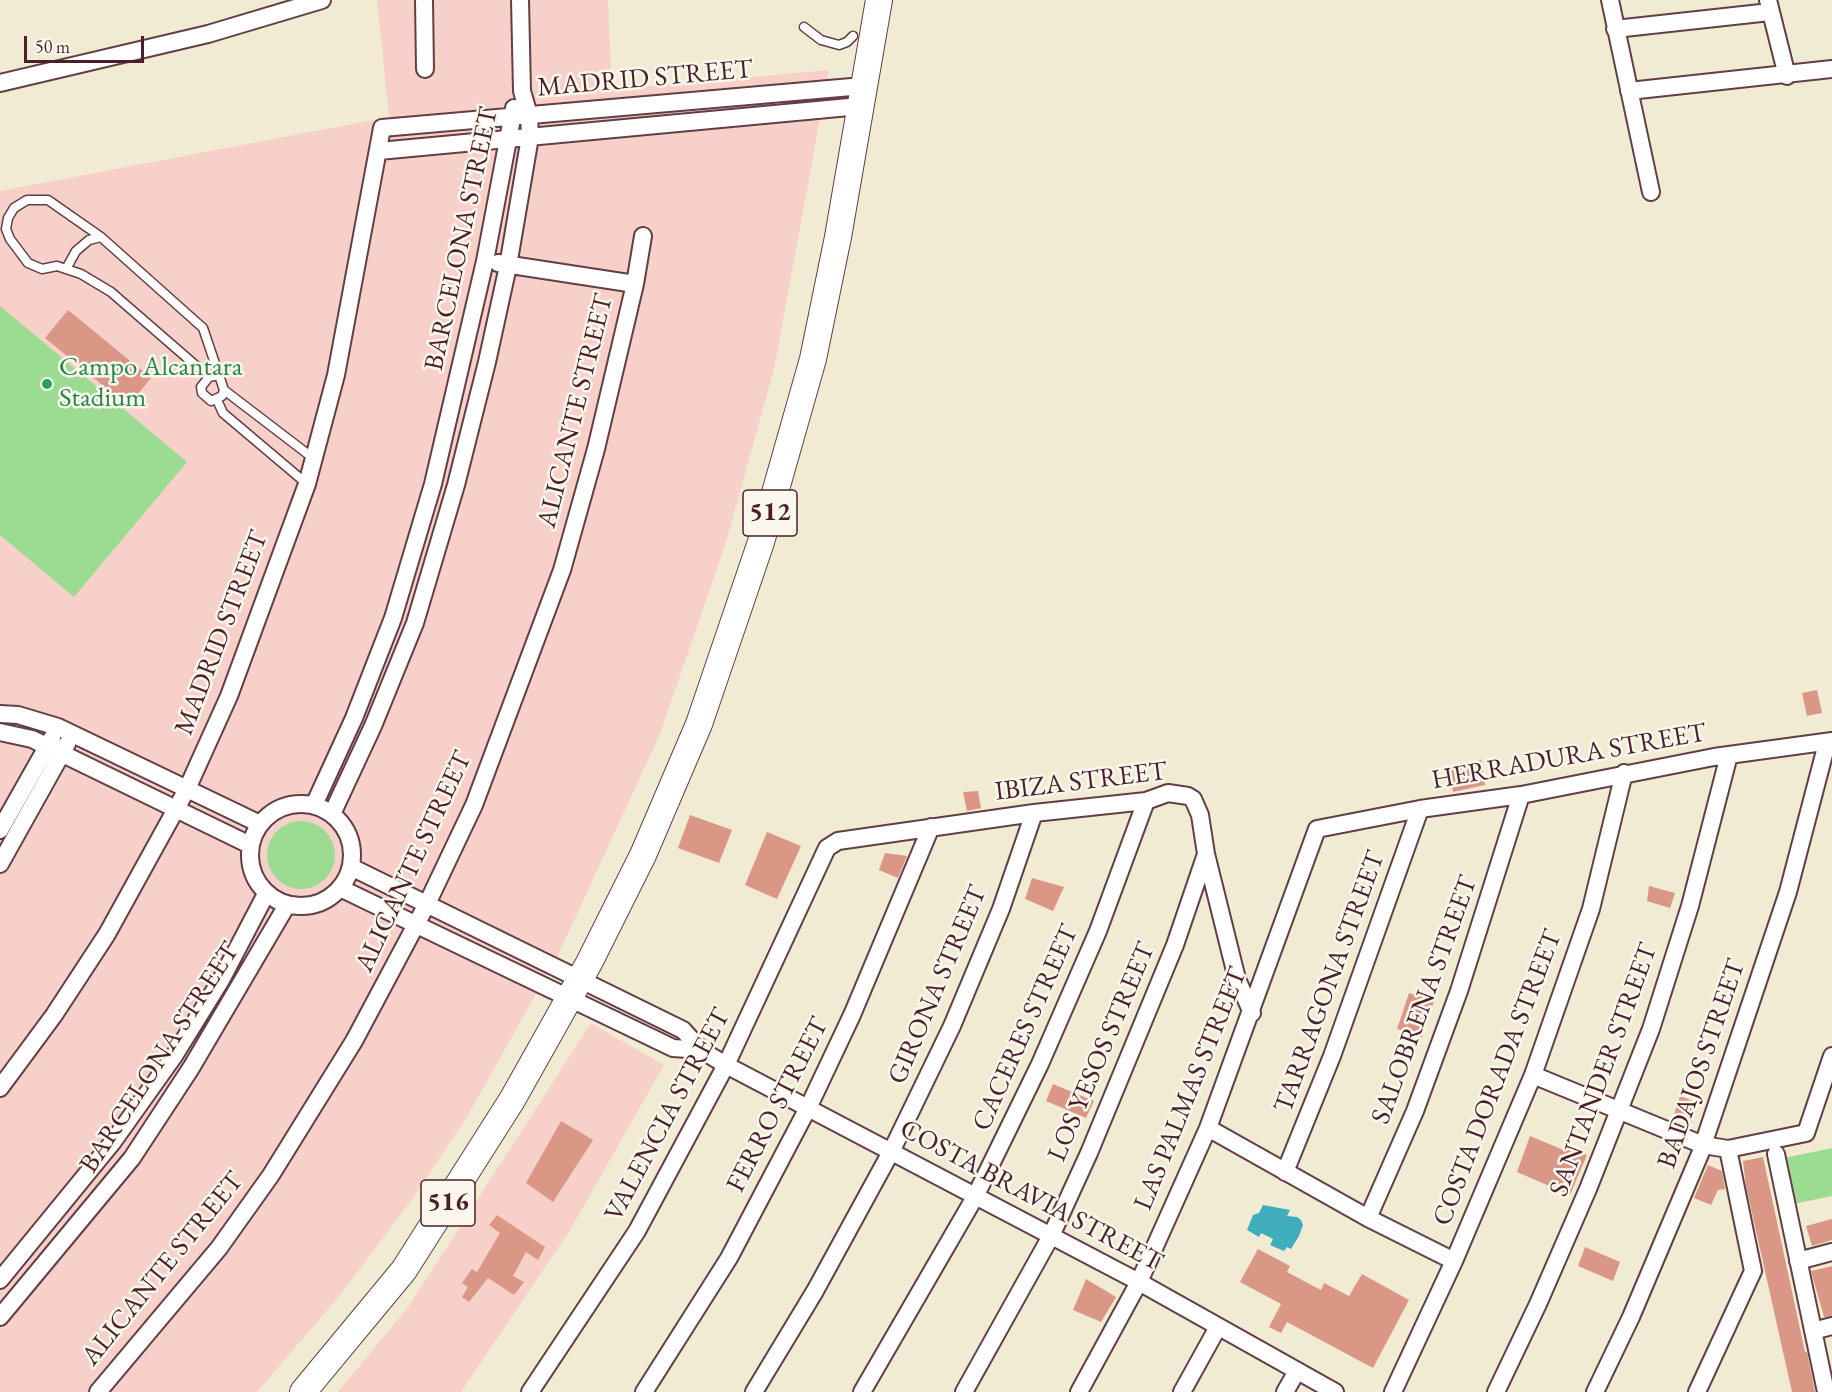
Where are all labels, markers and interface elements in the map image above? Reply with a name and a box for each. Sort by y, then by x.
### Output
scale bar [27,24,147,62]
text: 50 m [35,35,70,58]
street label: MADRID STREET [536,53,754,105]
street label: BARCELONA STREET [418,104,506,374]
street label: ALICANTE STREET [531,291,621,531]
place label: Campo Alcantara Stadium [59,352,243,415]
marker: Campo Alcantara Stadium [40,377,54,391]
road number: 512 [743,490,797,536]
street label: MADRID STREET [168,526,276,740]
street label: HERRADURA STREET [1429,717,1709,797]
street label: ALICANTE STREET [349,746,479,978]
street label: IBIZA STREET [993,755,1169,809]
street label: TARRAGONA STREET [1268,847,1392,1117]
street label: SALOBRENA STREET [1365,871,1485,1129]
street label: GIRONA STREET [882,881,994,1089]
street label: CACERES STREET [966,920,1086,1136]
street label: COSTA DORADA STREET [1427,926,1569,1230]
street label: BARCELONA STREET [73,937,247,1179]
street label: LOS YESOS STREET [1041,938,1163,1166]
street label: SANTANDER STREET [1543,939,1665,1201]
street label: BADAJOS STREET [1651,955,1753,1173]
street label: LAS PALMAS STREET [1128,963,1254,1215]
street label: VALENCIA STREET [598,1003,738,1227]
street label: FERRO STREET [720,1012,836,1198]
street label: COSTA BRAVIA STREET [894,1113,1168,1279]
street label: ALICANTE STREET [75,1166,251,1372]
road number: 516 [421,1180,475,1226]

